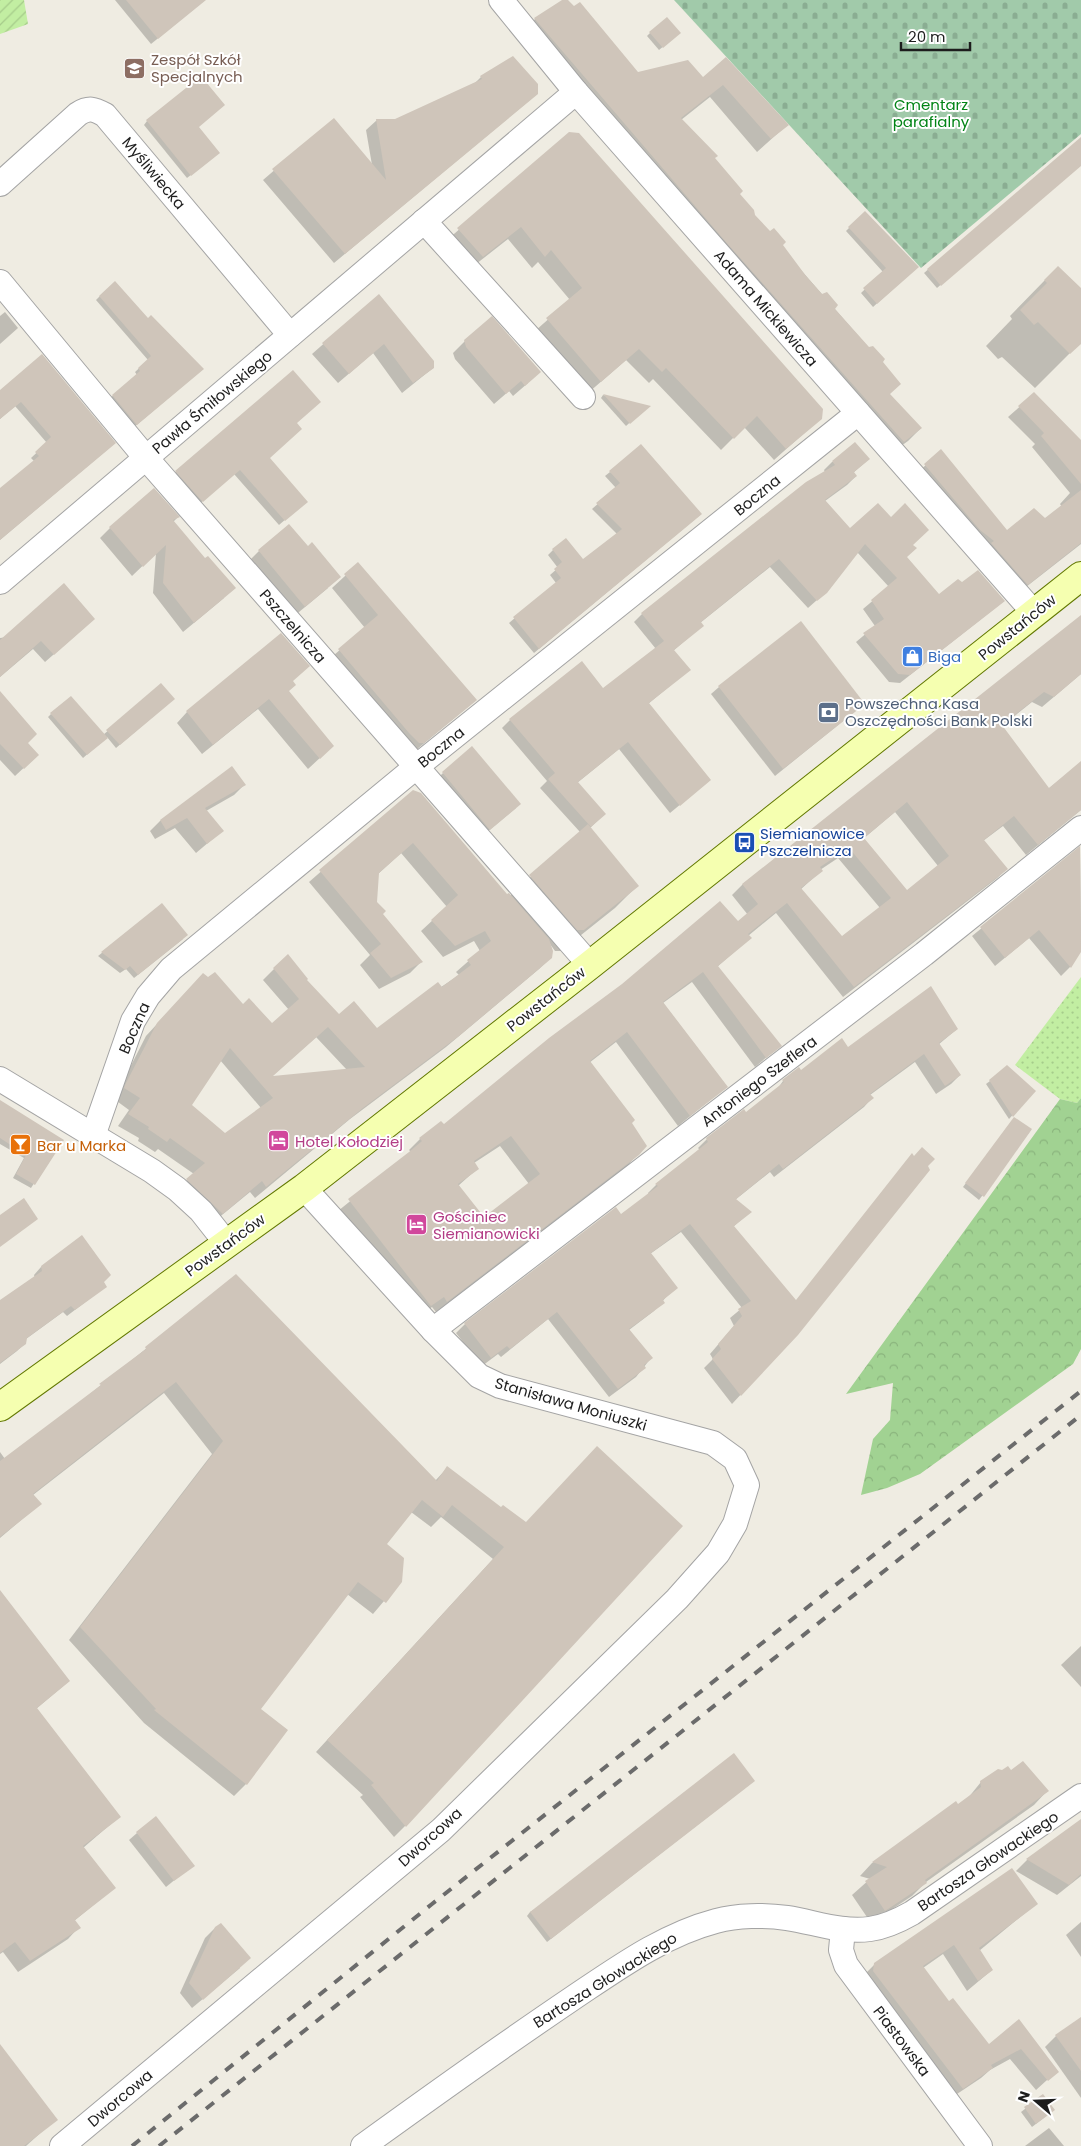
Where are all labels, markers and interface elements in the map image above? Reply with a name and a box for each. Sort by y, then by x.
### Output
scale bar [901,20,970,52]
text: 20 m [908,26,946,47]
place label: Zespół Szkół Specjalnych [151,49,243,87]
school or university icon: Zespół Szkół Specjalnych [123,56,147,80]
park label: Cmentarz parafialny [893,94,970,132]
street label: Myśliwiecka [117,132,191,214]
street label: Adama Mickiewicza [709,245,823,371]
street label: Pawła Śmiłowskiego [147,345,277,459]
street label: Boczna [729,470,785,520]
street label: Pszczelnicza [255,585,331,667]
street label: Powstańców [974,589,1061,665]
shop icon: Biga [900,644,924,668]
place label: Biga [928,646,961,667]
place label: Powszechna Kasa Oszczędności Bank Polski [845,693,1033,731]
bank icon: Powszechna Kasa Oszczędności Bank Polski [817,700,841,724]
street label: Boczna [413,722,469,772]
place label: Siemianowice Pszczelnicza [760,823,865,861]
bus stop icon: Siemianowice Pszczelnicza [732,830,756,854]
street label: Powstańców [502,961,590,1036]
street label: Boczna [113,999,155,1057]
street label: Antoniego Szeflera [697,1031,821,1131]
hotel icon: Hotel Kołodziej [267,1129,291,1153]
place label: Hotel Kołodziej [295,1131,403,1152]
bar icon: Bar u Marka [9,1133,33,1157]
place label: Bar u Marka [37,1135,126,1156]
place label: Gościniec Siemianowicki [433,1206,540,1244]
street label: Powstańców [181,1208,270,1281]
hotel icon: Gościniec Siemianowicki [405,1213,429,1237]
street label: Stanisława Moniuszki [492,1372,650,1436]
street label: Dworcowa [394,1803,466,1871]
street label: Bartosza Głowackiego [913,1806,1063,1916]
street label: Bartosza Głowackiego [529,1927,681,2033]
street label: Piastowska [869,2001,935,2081]
street label: Dworcowa [83,2064,157,2132]
north arrow [1011,2076,1061,2126]
text: N [1013,2089,1035,2105]

